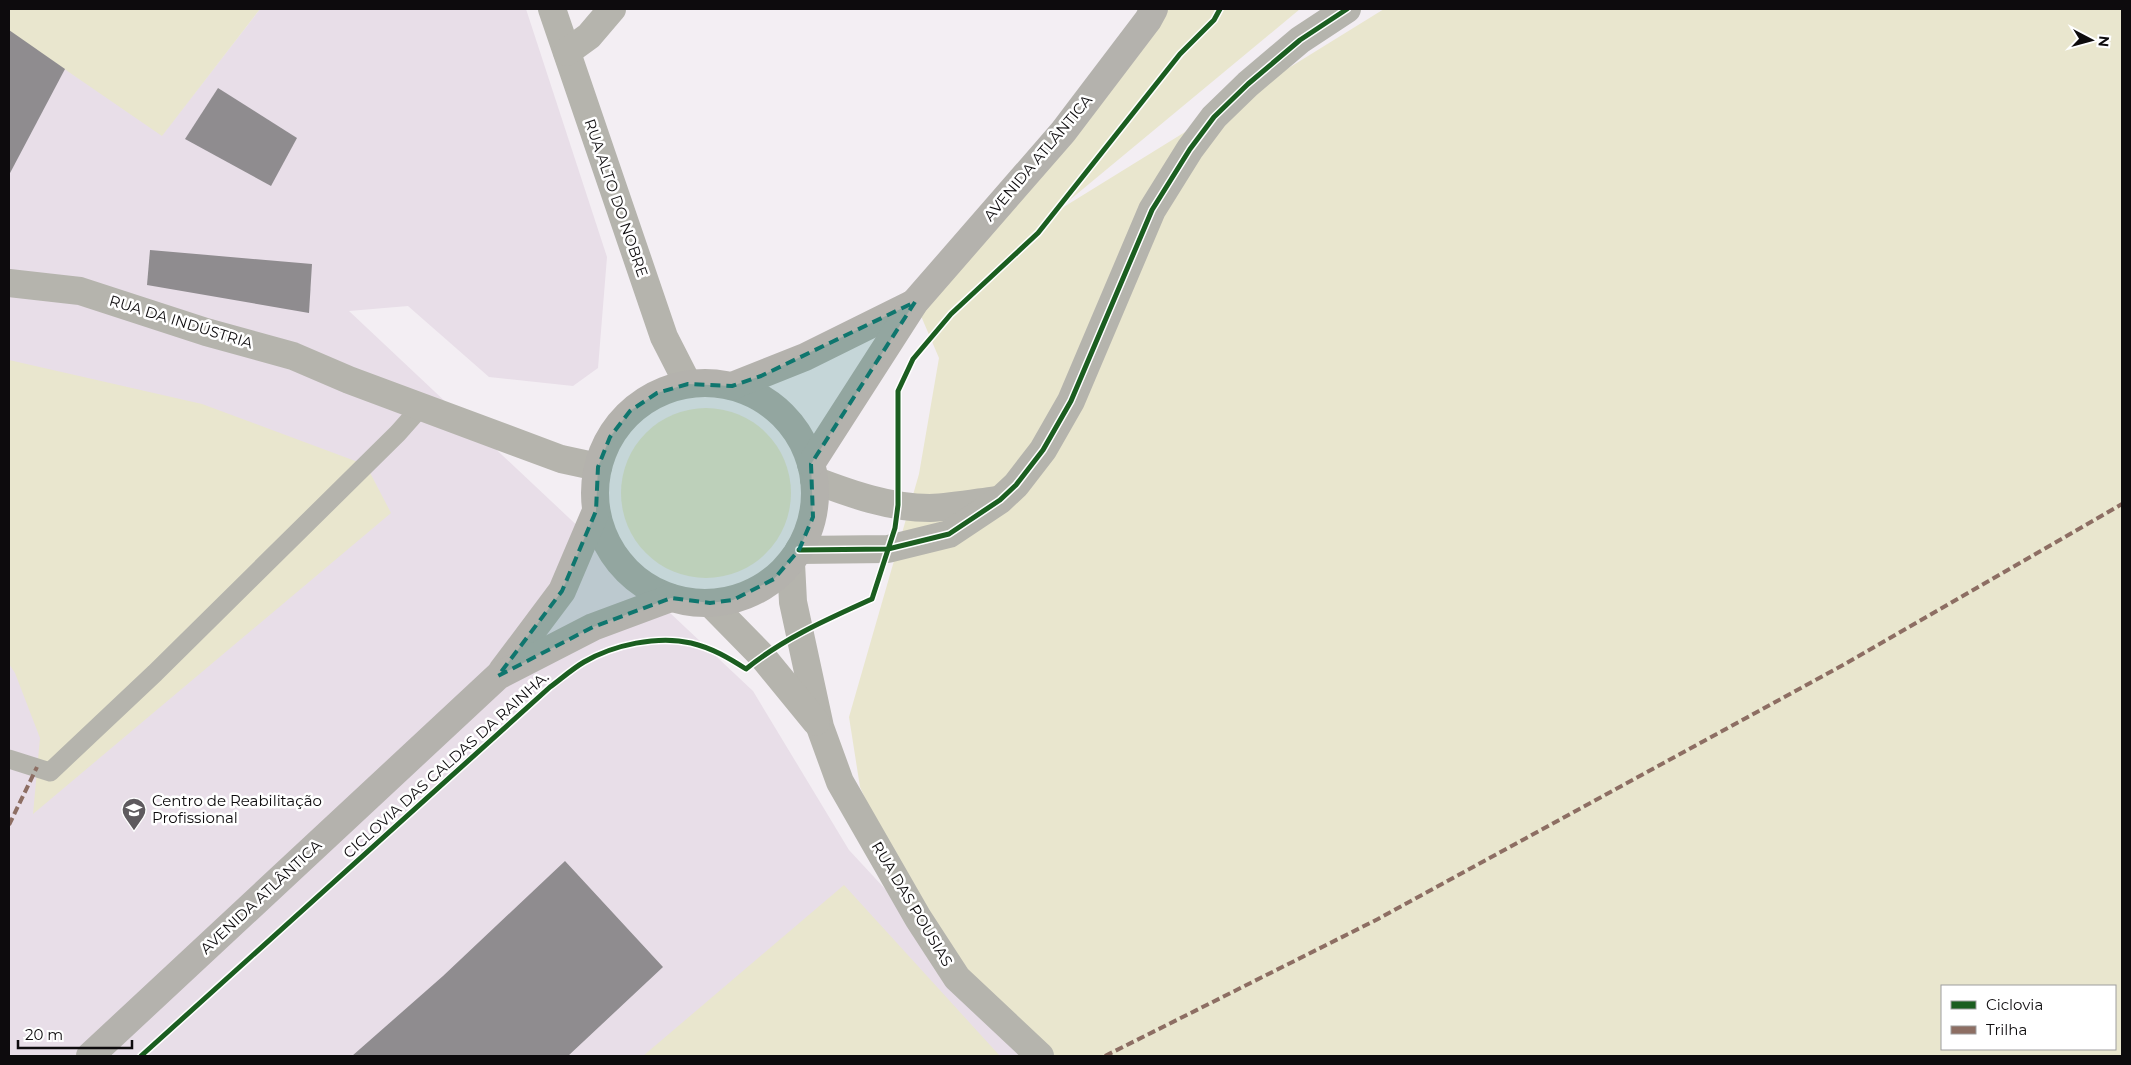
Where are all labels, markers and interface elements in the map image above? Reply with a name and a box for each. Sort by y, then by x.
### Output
north arrow [2066,15,2116,65]
text: N [2094,35,2113,48]
street label: AVENIDA ATLÂNTICA [979,90,1096,225]
street label: RUA ALTO DO NOBRE [580,116,653,280]
street label: RUA DA INDÚSTRIA [107,291,255,352]
street label: CICLOVIA DAS CALDAS DA RAINHA. [339,667,552,862]
place label: Centro de Reabilitação Profissional [152,791,322,827]
school or university icon: Centro de Reabilitação Profissional [121,797,147,831]
street label: AVENIDA ATLÂNTICA [196,835,325,958]
street label: RUA DAS POUSIAS [868,838,957,970]
legend [1941,985,2116,1050]
text: Ciclovia [1986,995,2043,1014]
scale bar [18,1018,131,1050]
text: Trilha [1986,1020,2027,1039]
text: 20 m [25,1025,63,1044]

